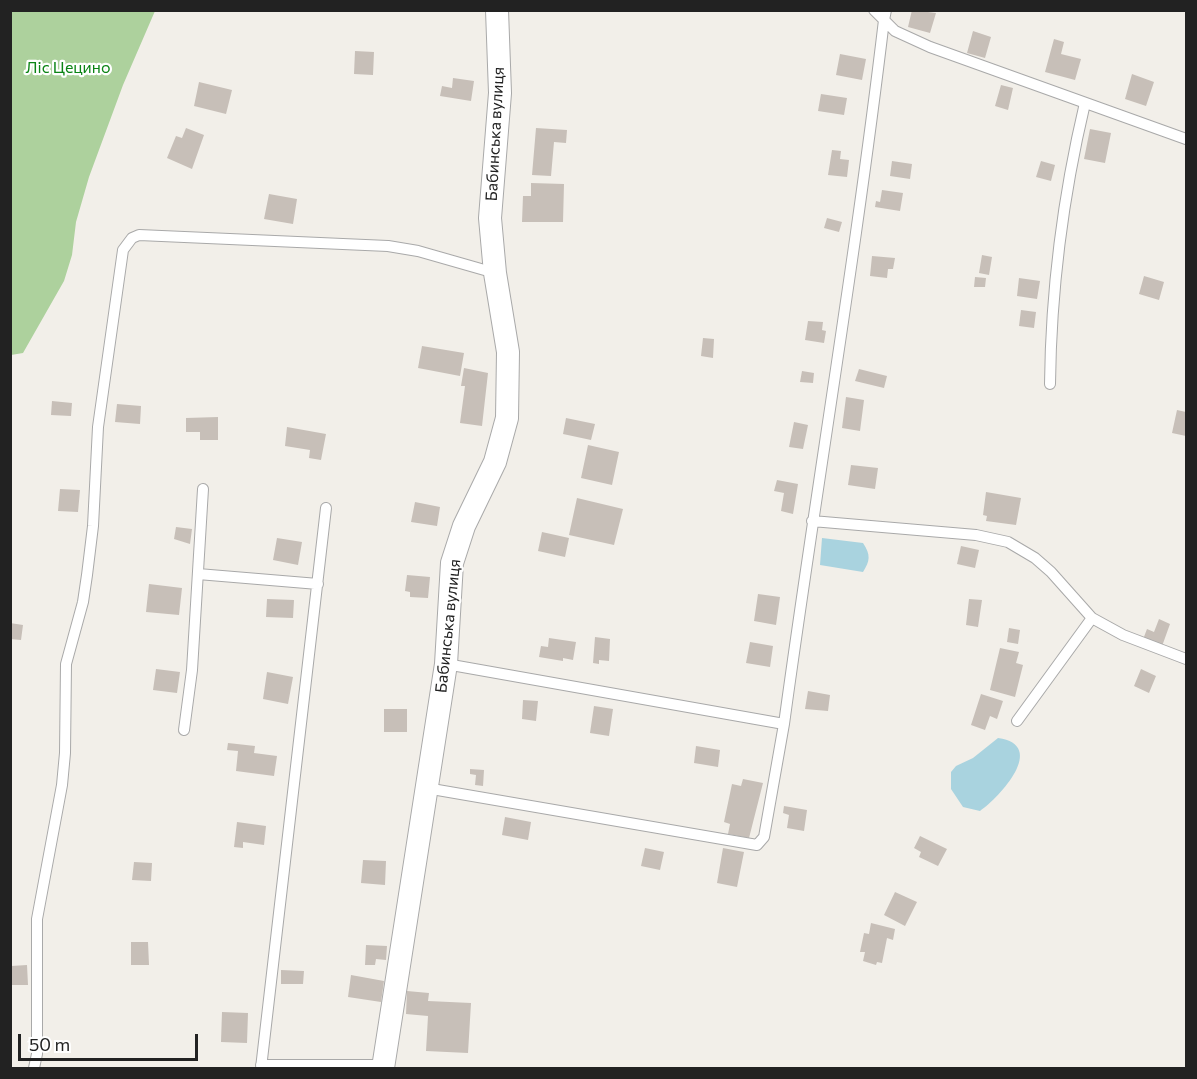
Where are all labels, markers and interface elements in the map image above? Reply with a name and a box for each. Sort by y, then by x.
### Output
park label: Ліс Цецино [26,58,110,78]
street label: Бабинська вулиця [482,66,508,202]
street label: Бабинська вулиця [431,558,465,694]
scale bar [21,1022,201,1060]
text: 50 m [29,1033,70,1055]

